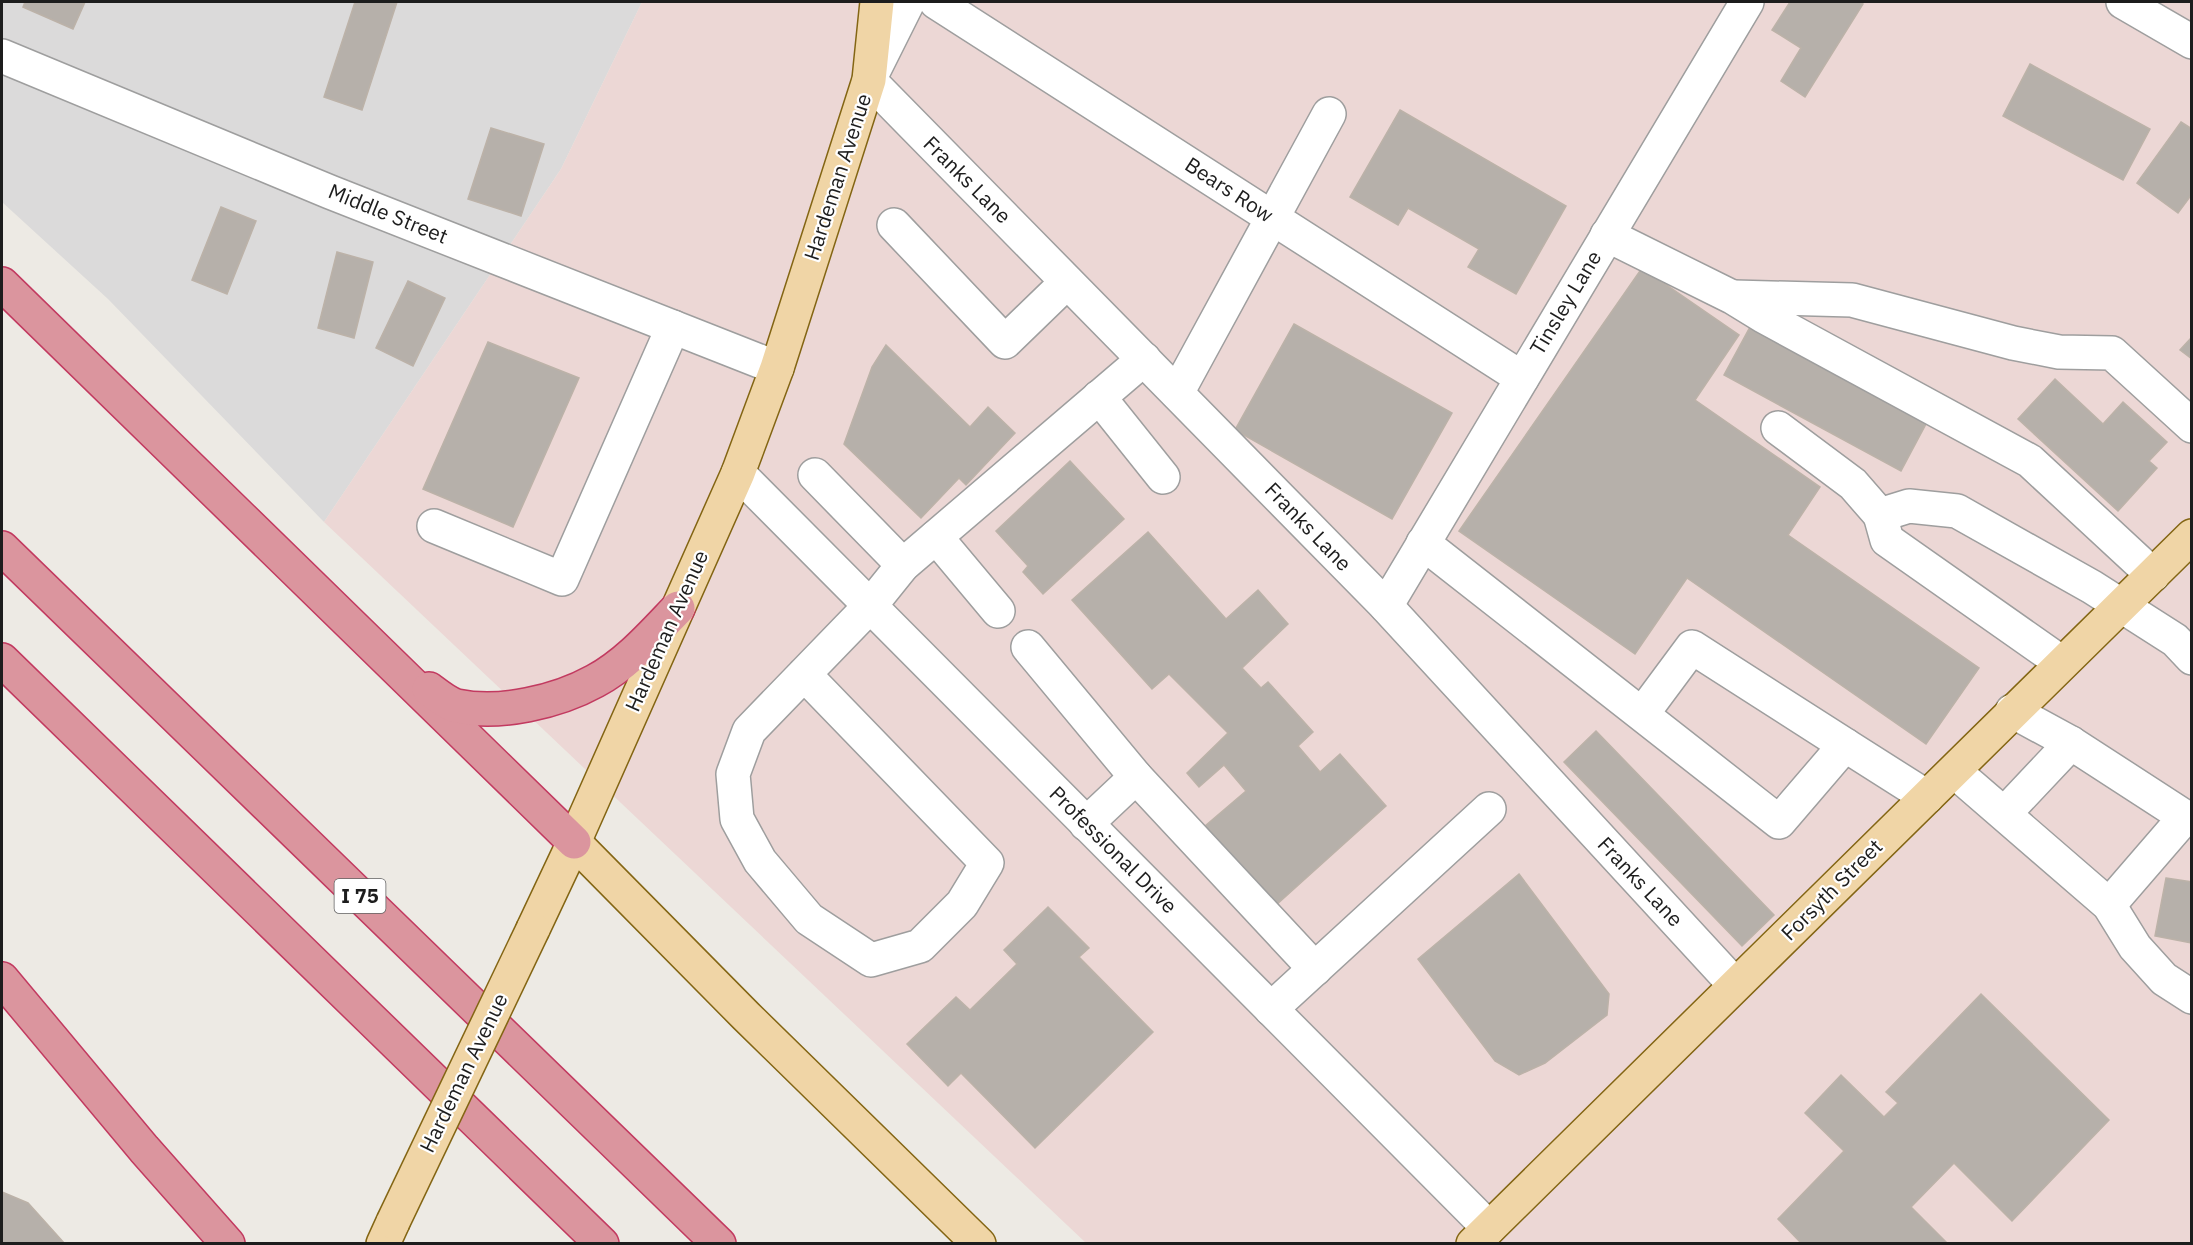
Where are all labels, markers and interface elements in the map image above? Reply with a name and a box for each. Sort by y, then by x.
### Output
street label: Hardeman Avenue [797,90,877,264]
street label: Franks Lane [918,129,1018,229]
street label: Bears Row [1180,150,1279,228]
street label: Middle Street [325,176,452,250]
street label: Tinsley Lane [1523,245,1607,360]
street label: Franks Lane [1259,476,1358,577]
street label: Hardeman Avenue [618,545,714,716]
street label: Professional Drive [1044,779,1184,919]
street label: Franks Lane [1592,830,1690,932]
street label: Forsyth Street [1774,832,1888,946]
road number: I 75 [334,879,386,913]
street label: Hardeman Avenue [412,988,514,1157]

